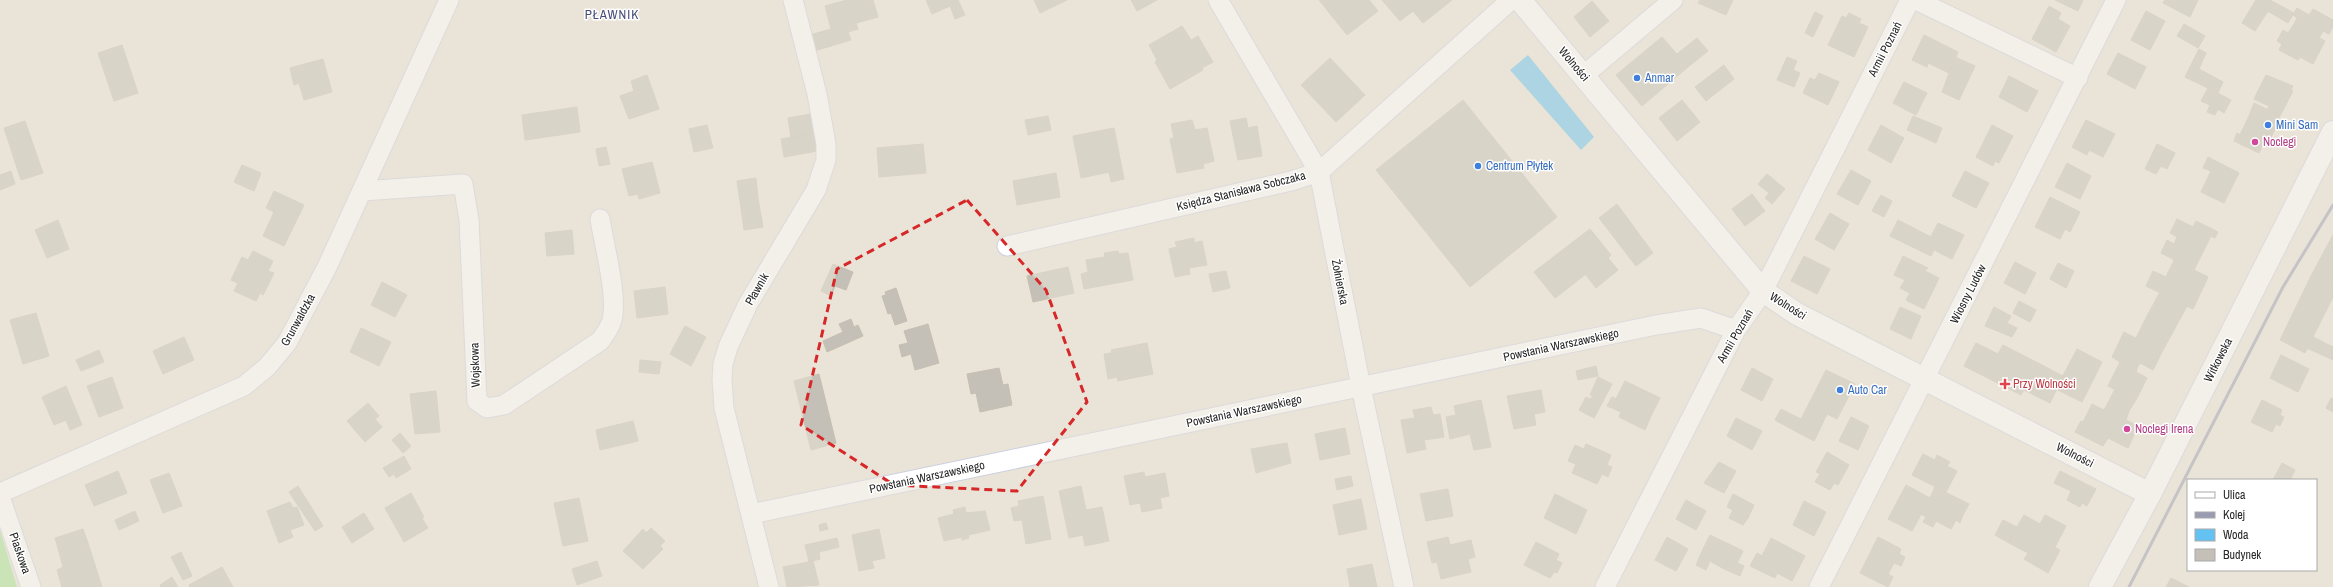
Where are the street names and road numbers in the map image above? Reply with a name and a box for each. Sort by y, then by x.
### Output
street label: Armii Poznań [1864,19,1906,80]
street label: Wolności [1555,43,1593,85]
street label: Księdza Stanisława Sobczaka [1175,167,1308,215]
street label: Żołnierska [1328,258,1352,307]
street label: Wiosny Ludów [1946,261,1990,326]
street label: Pławnik [741,270,773,308]
street label: Wolności [1767,289,1809,323]
street label: Grunwaldzka [277,291,319,349]
street label: Armii Poznań [1713,306,1757,367]
street label: Powstania Warszawskiego [1502,325,1620,365]
street label: Witkowska [2200,335,2236,385]
street label: Wojskowa [466,342,484,388]
street label: Powstania Warszawskiego [1185,391,1303,431]
street label: Wolności [2053,439,2097,471]
street label: Powstania Warszawskiego [868,457,986,497]
street label: Piaskowa [5,530,35,576]

